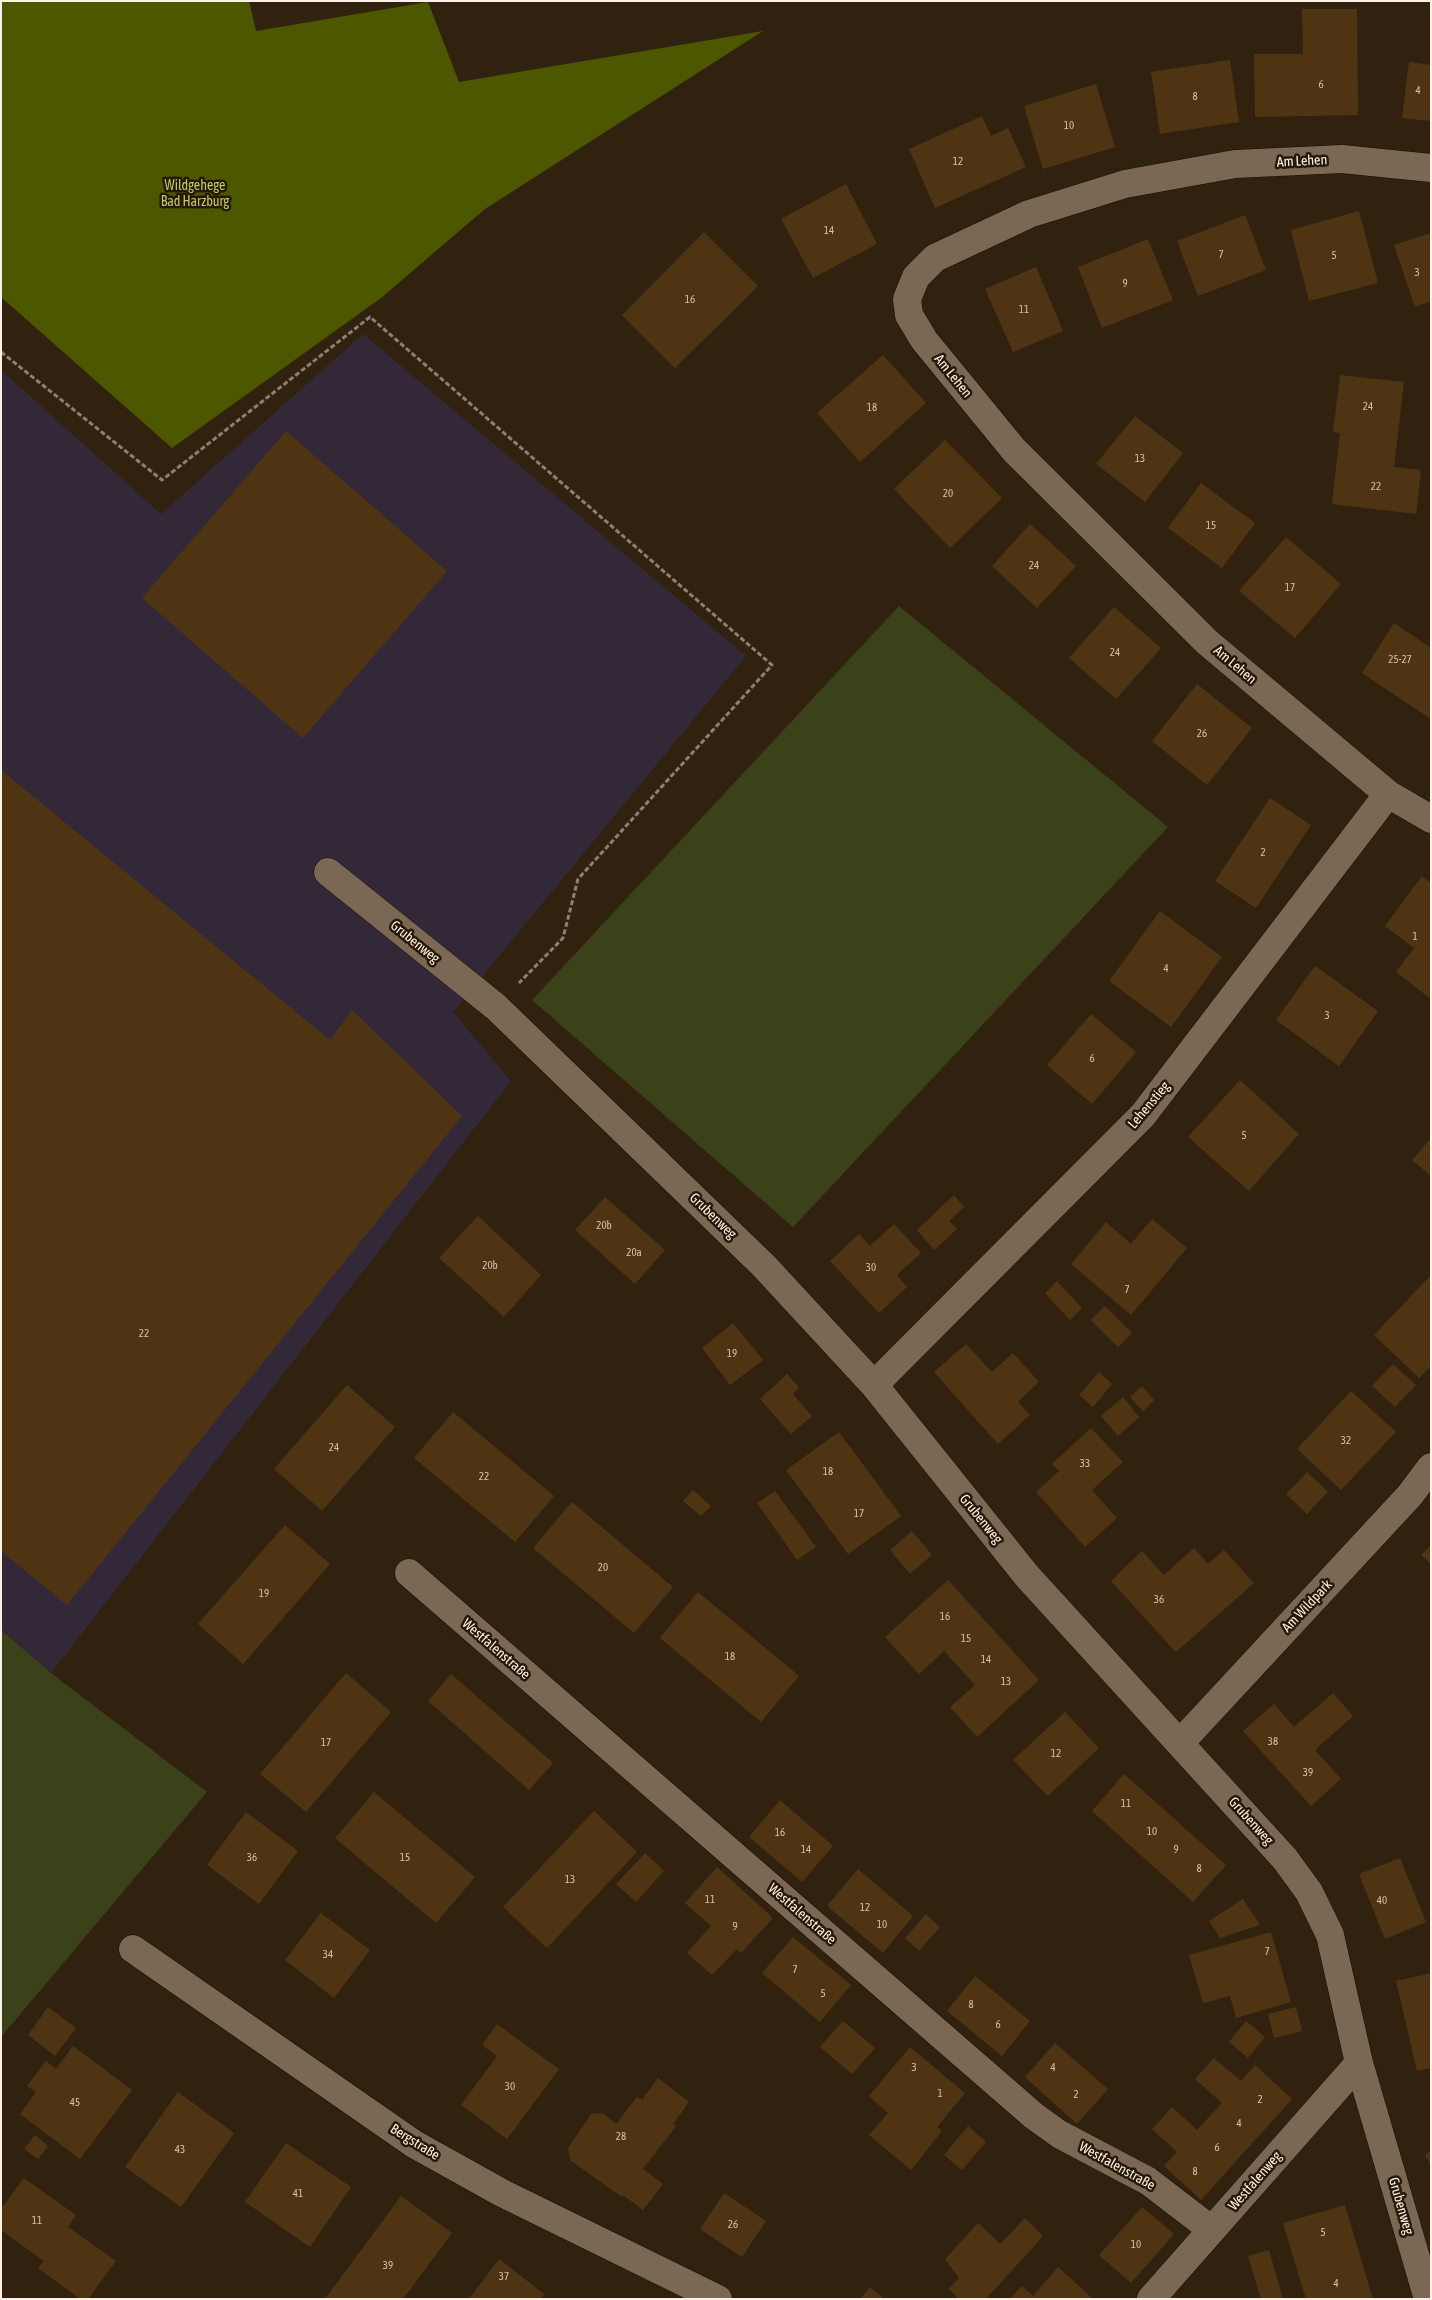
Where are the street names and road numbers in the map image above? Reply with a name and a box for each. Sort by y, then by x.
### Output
street label: Am Lehen [1276,151,1328,171]
street label: Am Lehen [931,351,975,401]
street label: Am Lehen [1210,642,1260,688]
street label: Grubenweg [387,917,443,967]
street label: Lehenstieg [1124,1078,1174,1132]
street label: Grubenweg [686,1190,740,1242]
street label: Grubenweg [956,1491,1006,1547]
street label: Am Wildpark [1278,1576,1336,1636]
street label: Westfalenstraße [459,1615,533,1683]
street label: Grubenweg [1225,1794,1277,1848]
street label: Westfalenstraße [765,1880,839,1948]
street label: Bergstraße [387,2120,443,2164]
street label: Westfalenstraße [1076,2138,1158,2194]
street label: Westfalenweg [1225,2148,1285,2214]
street label: Grubenweg [1385,2175,1417,2237]

